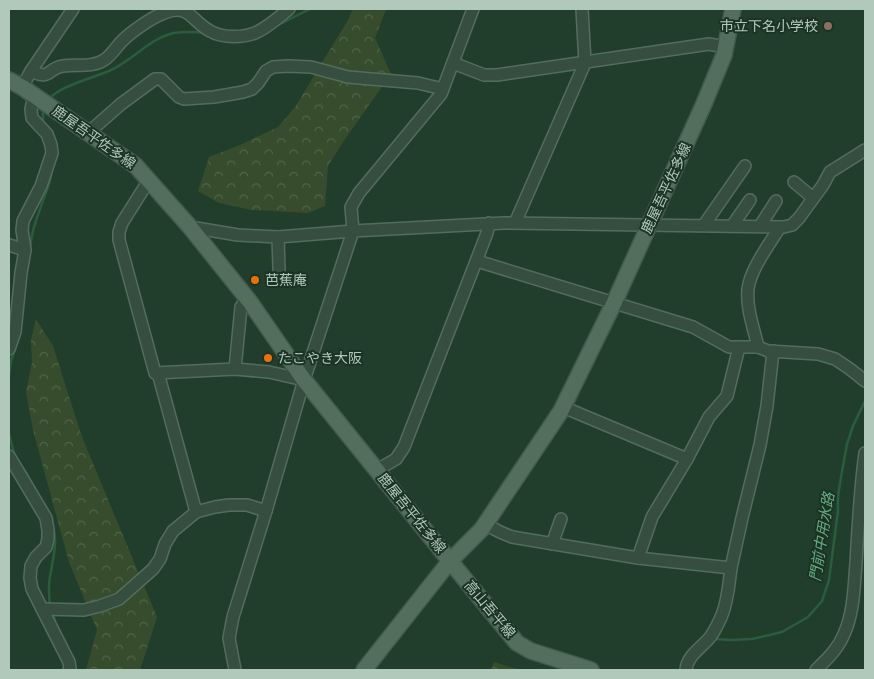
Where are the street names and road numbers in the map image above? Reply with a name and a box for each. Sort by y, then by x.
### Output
street label: 鹿屋吾平佐多線 [49,102,139,172]
street label: 鹿屋吾平佐多線 [638,140,695,236]
street label: 鹿屋吾平佐多線 [374,470,449,557]
street label: 高山吾平線 [461,577,519,642]

